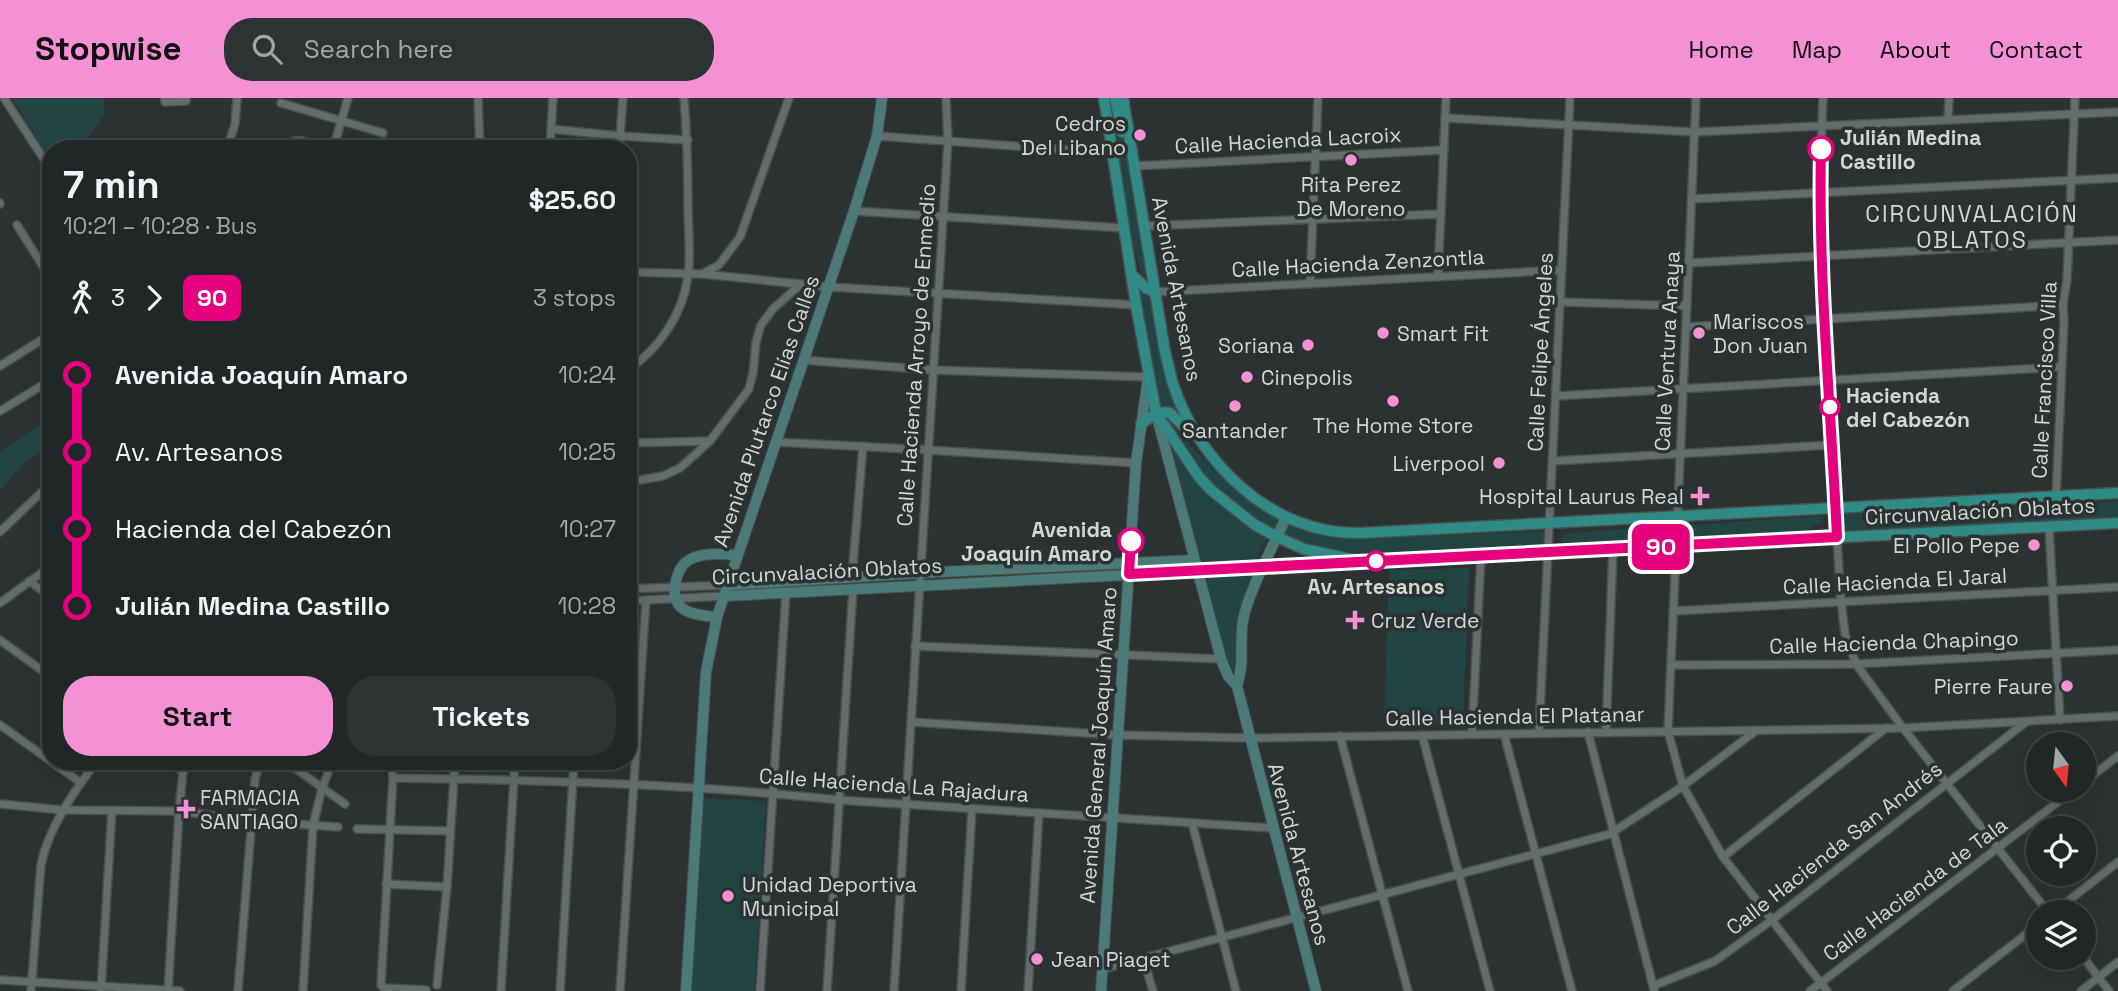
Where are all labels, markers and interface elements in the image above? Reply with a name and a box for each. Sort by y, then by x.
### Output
search box [224,18,714,81]
text: Stopwise [35,28,182,70]
icon: search [248,30,286,68]
text: Search here [304,32,453,66]
text: Home [1688,34,1754,65]
text: Map [1792,34,1842,65]
text: About [1880,34,1951,65]
text: Contact [1989,34,2083,65]
place label: Cedros Del Libano [1021,110,1126,161]
street label: Calle Hacienda Lacroix [1174,121,1402,159]
place label: Julián Medina Castillo [1840,124,1981,175]
marker: Cedros Del Libano [1132,127,1148,143]
marker: Julián Medina Castillo [1808,136,1834,162]
marker: Rita Perez De Moreno [1343,152,1359,168]
text: 7 min [63,161,160,209]
place label: Rita Perez De Moreno [1297,171,1405,222]
street label: Calle Hacienda Arroyo de Enmedio [891,182,941,528]
text: $25.60 [529,183,616,217]
street label: Avenida Artesanos [1146,194,1208,384]
district label: CIRCUNVALACIÓN OBLATOS [1865,199,2079,255]
text: 10:21 – 10:28 · Bus [63,211,257,241]
street label: Calle Hacienda Zenzontla [1231,243,1485,283]
street label: Calle Ventura Anaya [1648,250,1686,452]
street label: Calle Felipe Ángeles [1521,252,1559,452]
street label: Avenida Plutarco Elías Calles [707,271,825,551]
icon: walk [63,279,101,317]
icon: forward [135,279,173,317]
street label: Calle Francisco Villa [2025,281,2063,479]
text: 90 [197,282,227,313]
text: 3 [111,283,125,313]
text: 3 stops [533,283,616,313]
place label: Mariscos Don Juan [1713,308,1808,359]
place label: Smart Fit [1397,320,1489,347]
marker: Smart Fit [1375,325,1391,341]
marker: Mariscos Don Juan [1691,325,1707,341]
place label: Soriana [1218,332,1294,359]
marker: Soriana [1300,337,1316,353]
text: Avenida Joaquín Amaro [115,358,408,392]
text: 10:24 [558,360,616,390]
place label: Cinepolis [1261,364,1353,391]
marker: Cinepolis [1239,369,1255,385]
place label: Hacienda del Cabezón [1846,382,1970,433]
marker: The Home Store [1385,393,1401,409]
marker: Hacienda del Cabezón [1820,397,1840,417]
marker: Santander [1227,398,1243,414]
place label: The Home Store [1313,412,1473,439]
place label: Santander [1182,417,1288,444]
text: Av. Artesanos [115,435,283,469]
text: 10:25 [558,437,616,467]
place label: Liverpool [1393,450,1485,477]
marker: Liverpool [1491,455,1507,471]
place label: Hospital Laurus Real [1479,483,1684,510]
marker: Hospital Laurus Real [1690,486,1710,506]
street label: Circunvalación Oblatos [1864,491,2096,531]
text: Hacienda del Cabezón [115,512,392,546]
text: 10:27 [559,514,616,544]
place label: Avenida Joaquín Amaro [961,516,1112,567]
line badge: 90 [1630,524,1692,570]
marker: Avenida Joaquín Amaro [1118,528,1144,554]
text: 90 [1646,531,1676,562]
place label: El Pollo Pepe [1893,532,2020,559]
marker: El Pollo Pepe [2026,537,2042,553]
street label: Circunvalación Oblatos [711,551,943,591]
marker: Av. Artesanos [1366,551,1386,571]
street label: Calle Hacienda El Jaral [1782,562,2008,600]
place label: Av. Artesanos [1307,573,1445,600]
street label: Avenida General Joaquín Amaro [1073,586,1123,904]
text: Julián Medina Castillo [115,589,390,623]
text: 10:28 [558,591,616,621]
place label: Cruz Verde [1371,607,1479,634]
marker: Cruz Verde [1345,610,1365,630]
street label: Calle Hacienda Chapingo [1769,624,2019,660]
place label: Pierre Faure [1934,673,2053,700]
button: Start [63,676,333,756]
button: Tickets [347,676,616,756]
marker: Pierre Faure [2059,678,2075,694]
street label: Calle Hacienda El Platanar [1385,700,1645,732]
north arrow [2026,732,2096,802]
map controls [2026,732,2096,970]
street label: Calle Hacienda San Andrés [1721,755,1947,941]
street label: Avenida Artesanos [1262,760,1336,948]
street label: Calle Hacienda La Rajadura [758,762,1030,808]
place label: FARMACIA SANTIAGO [200,784,300,835]
marker: FARMACIA SANTIAGO [178,801,194,817]
street label: Calle Hacienda de Tala [1817,811,2013,967]
button: locate [2026,816,2096,886]
place label: Unidad Deportiva Municipal [742,871,917,922]
marker: Unidad Deportiva Municipal [720,888,736,904]
button: layers [2026,900,2096,970]
place label: Jean Piaget [1051,946,1170,973]
marker: Jean Piaget [1029,951,1045,967]

